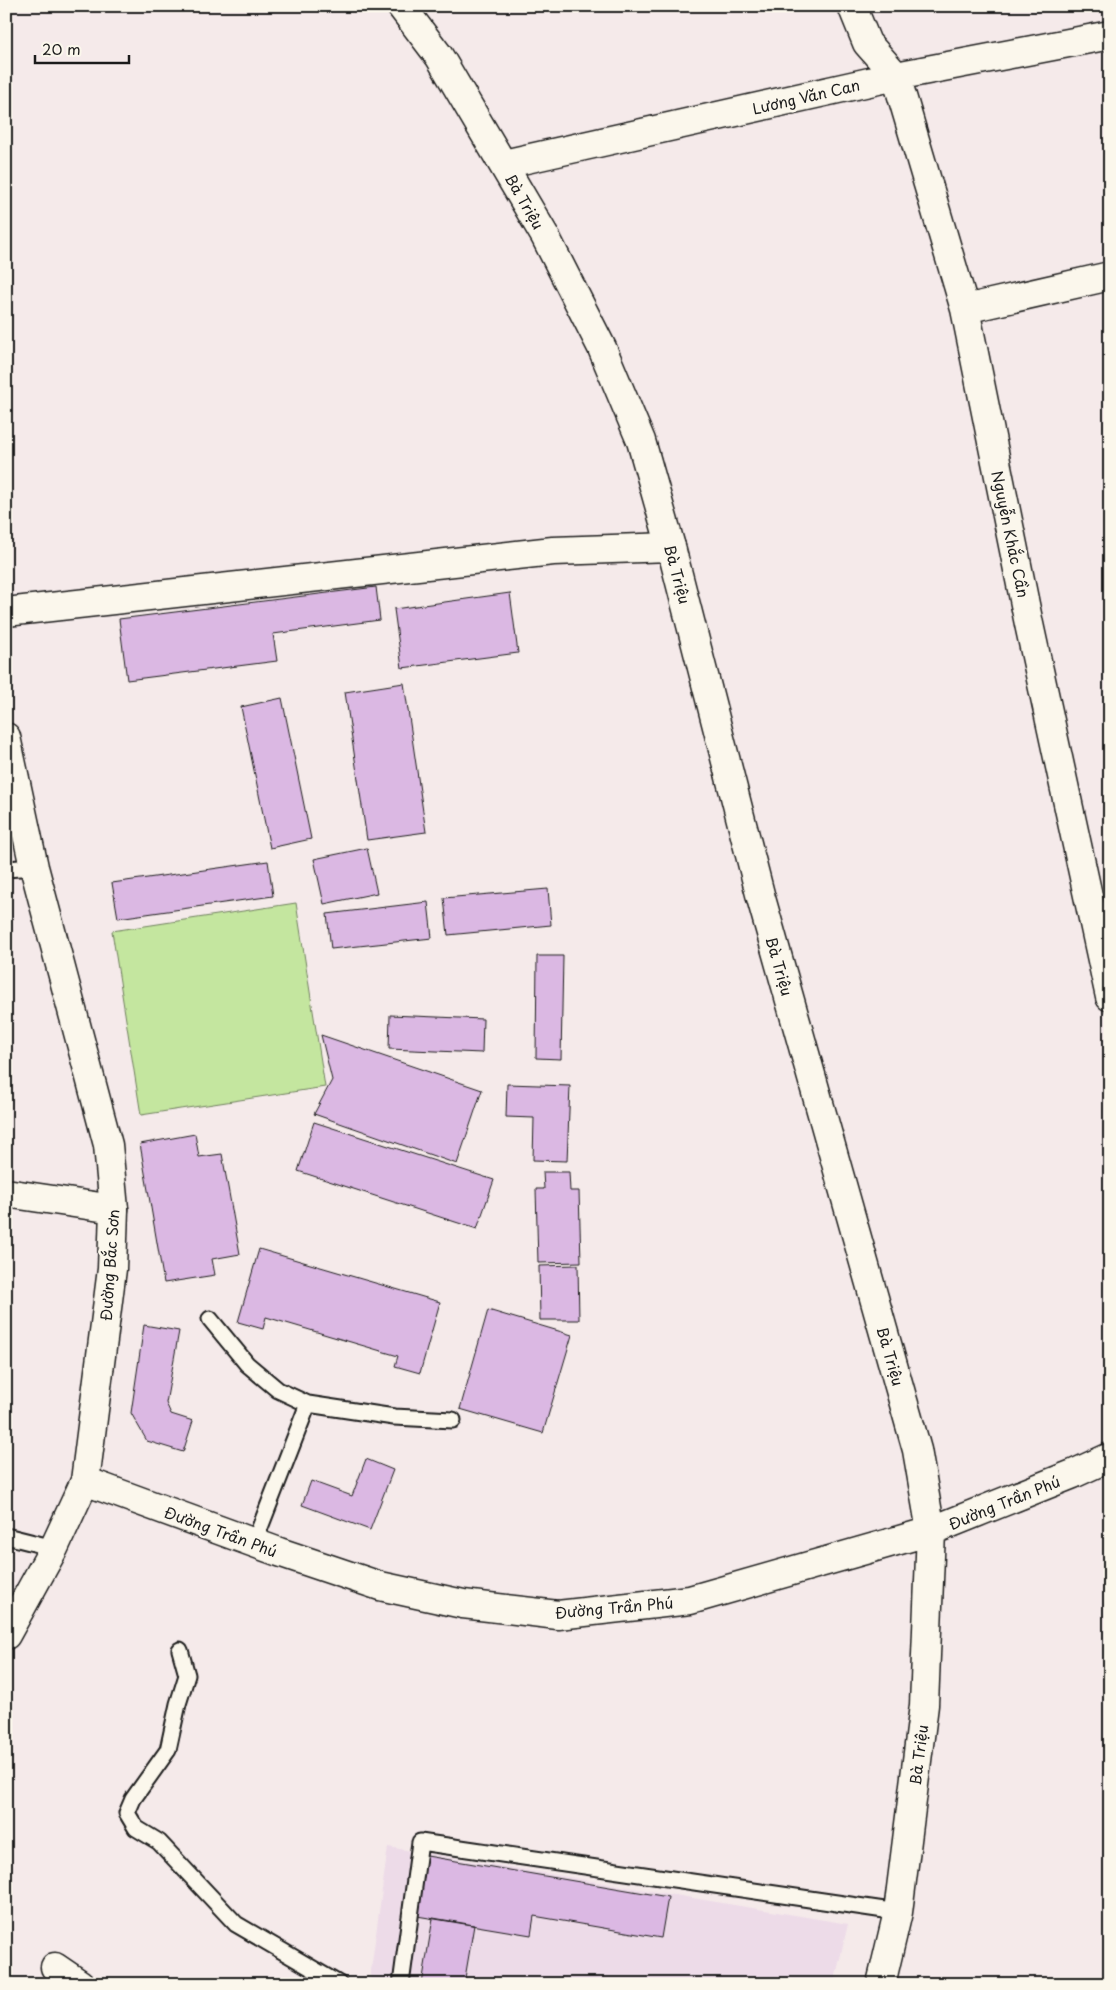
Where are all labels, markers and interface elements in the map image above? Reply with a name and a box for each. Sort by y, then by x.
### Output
scale bar [35,32,129,64]
text: 20 m [42,37,81,60]
street label: Lương Văn Can [750,72,862,120]
street label: Bà Triệu [500,169,550,233]
street label: Nguyễn Khắc Cần [986,468,1036,600]
street label: Bà Triệu [659,542,697,606]
street label: Bà Triệu [761,934,799,998]
street label: Đường Bắc Sơn [94,1208,124,1322]
street label: Bà Triệu [872,1324,910,1388]
street label: Đường Trần Phú [945,1469,1063,1535]
street label: Đường Trần Phú [161,1500,281,1562]
street label: Đường Trần Phú [554,1590,674,1624]
street label: Bà Triệu [903,1723,933,1787]

